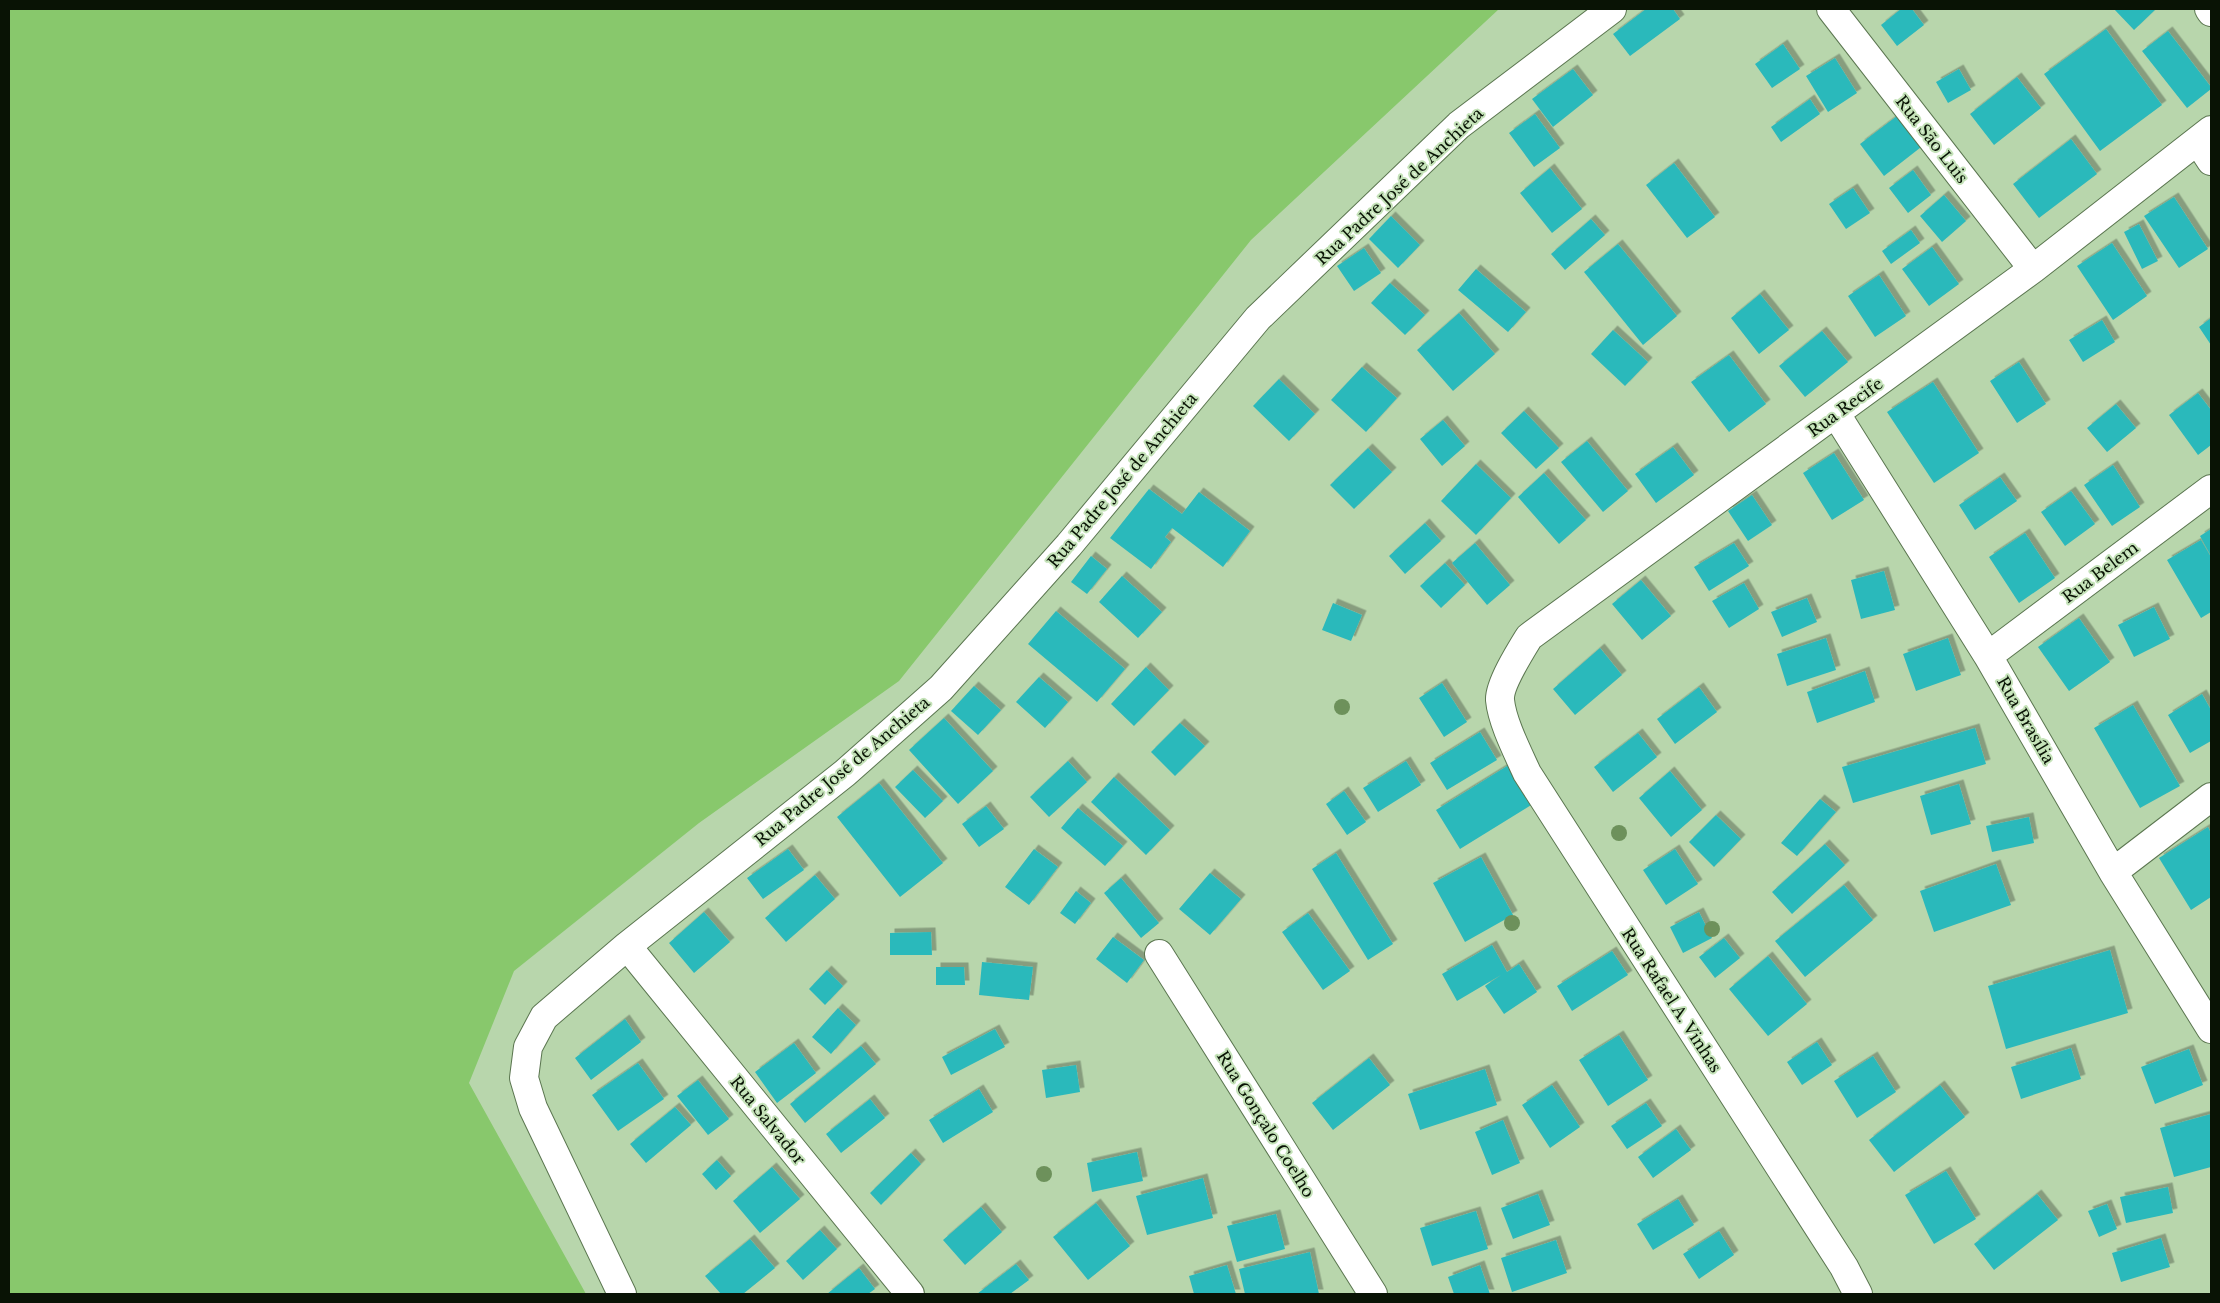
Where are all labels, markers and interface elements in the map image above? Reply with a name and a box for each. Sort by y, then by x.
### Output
street label: Rua São Luis [1892,91,1972,187]
street label: Rua Padre José de Anchieta [1311,103,1487,269]
street label: Rua Recife [1804,373,1886,441]
street label: Rua Padre José de Anchieta [1043,388,1201,571]
street label: Rua Belem [2058,537,2142,607]
street label: Rua Brasília [1993,673,2059,767]
street label: Rua Padre José de Anchieta [751,692,934,850]
street label: Rua Rafael A. Vinhas [1618,924,1726,1076]
street label: Rua Gonçalo Coelho [1213,1047,1319,1201]
street label: Rua Salvador [726,1072,810,1169]

